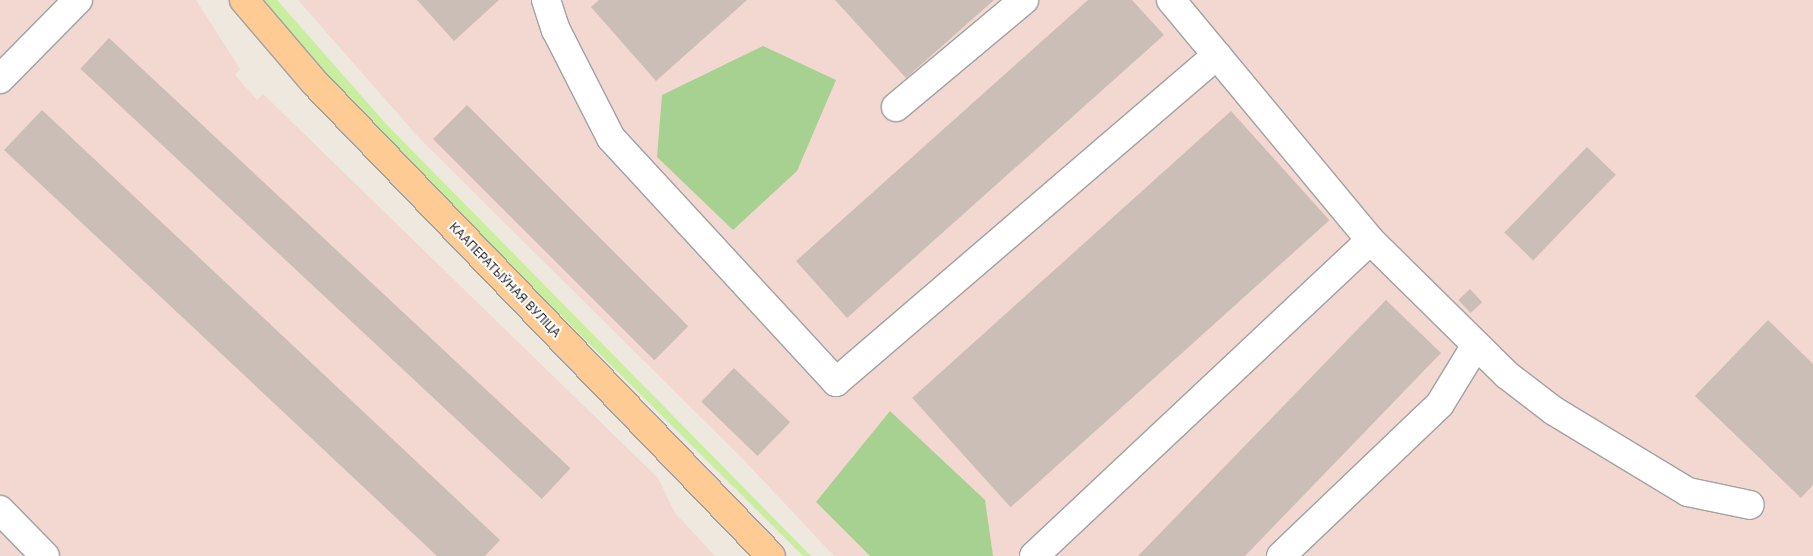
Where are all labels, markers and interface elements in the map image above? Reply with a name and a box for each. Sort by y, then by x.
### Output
street label: КААПЕРАТЫЎНАЯ ВУЛІЦА [446,220,564,340]

